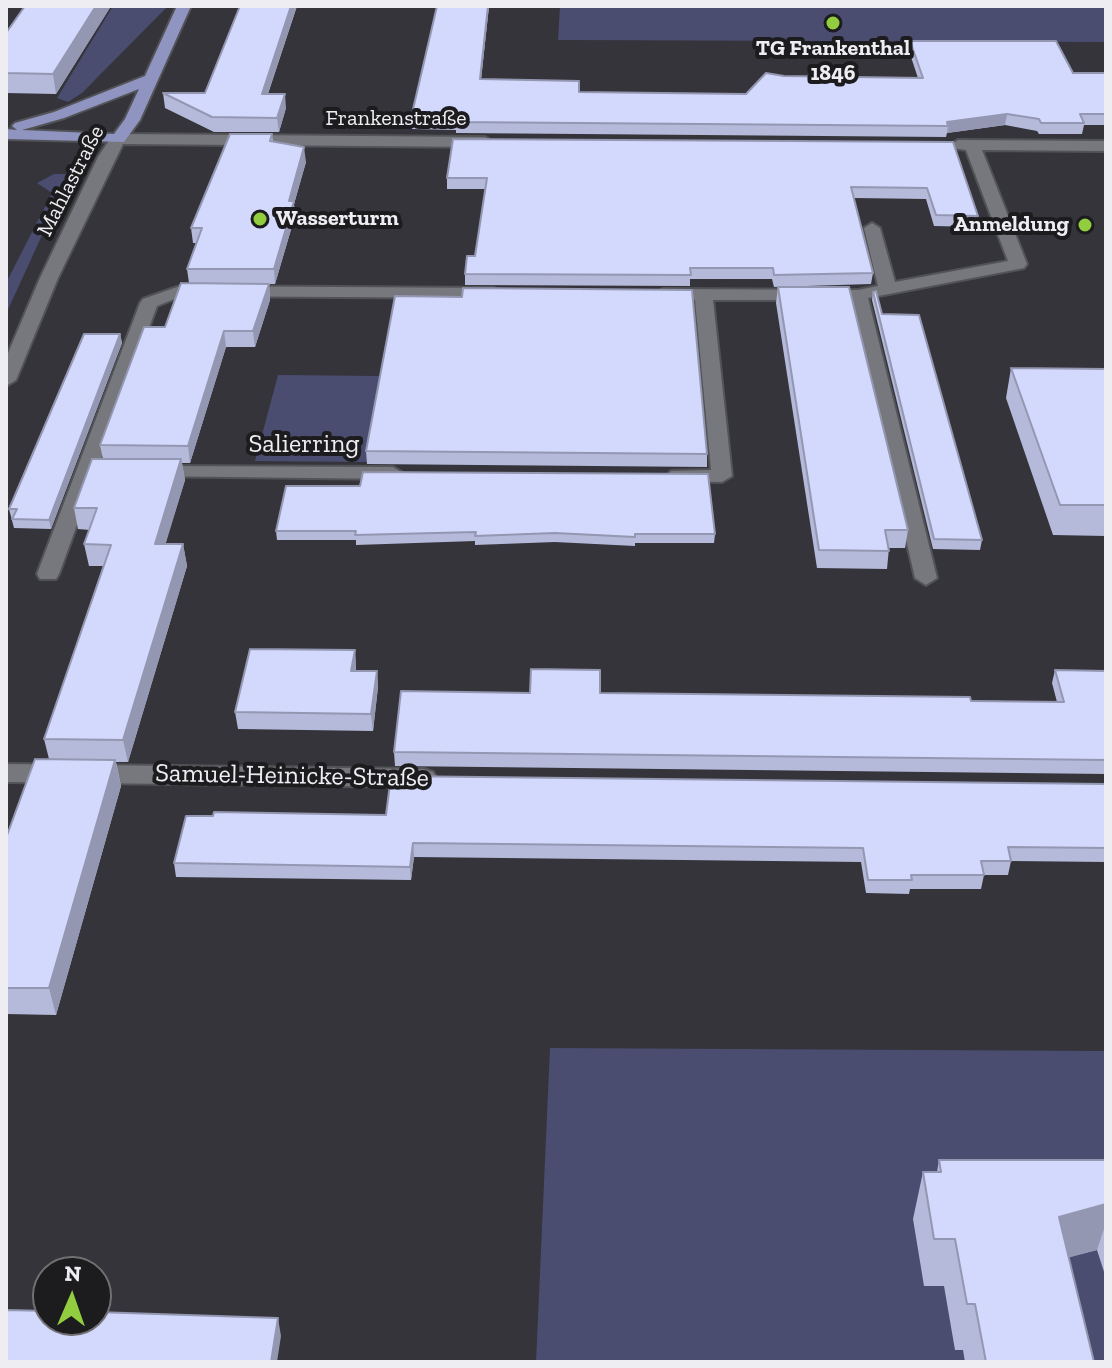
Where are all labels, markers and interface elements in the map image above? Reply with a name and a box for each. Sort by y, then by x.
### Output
marker: TG Frankenthal 1846 [824,14,842,32]
place label: TG Frankenthal 1846 [756,36,910,88]
street label: Frankenstraße [325,106,467,132]
street label: Mahlastraße [32,121,110,241]
place label: Wasserturm [276,206,399,232]
marker: Wasserturm [251,210,269,228]
place label: Anmeldung [954,212,1069,238]
marker: Anmeldung [1076,216,1094,234]
street label: Salierring [248,429,360,461]
street label: Samuel-Heinicke-Straße [155,758,429,794]
north arrow [32,1256,112,1336]
text: N [64,1260,82,1287]

